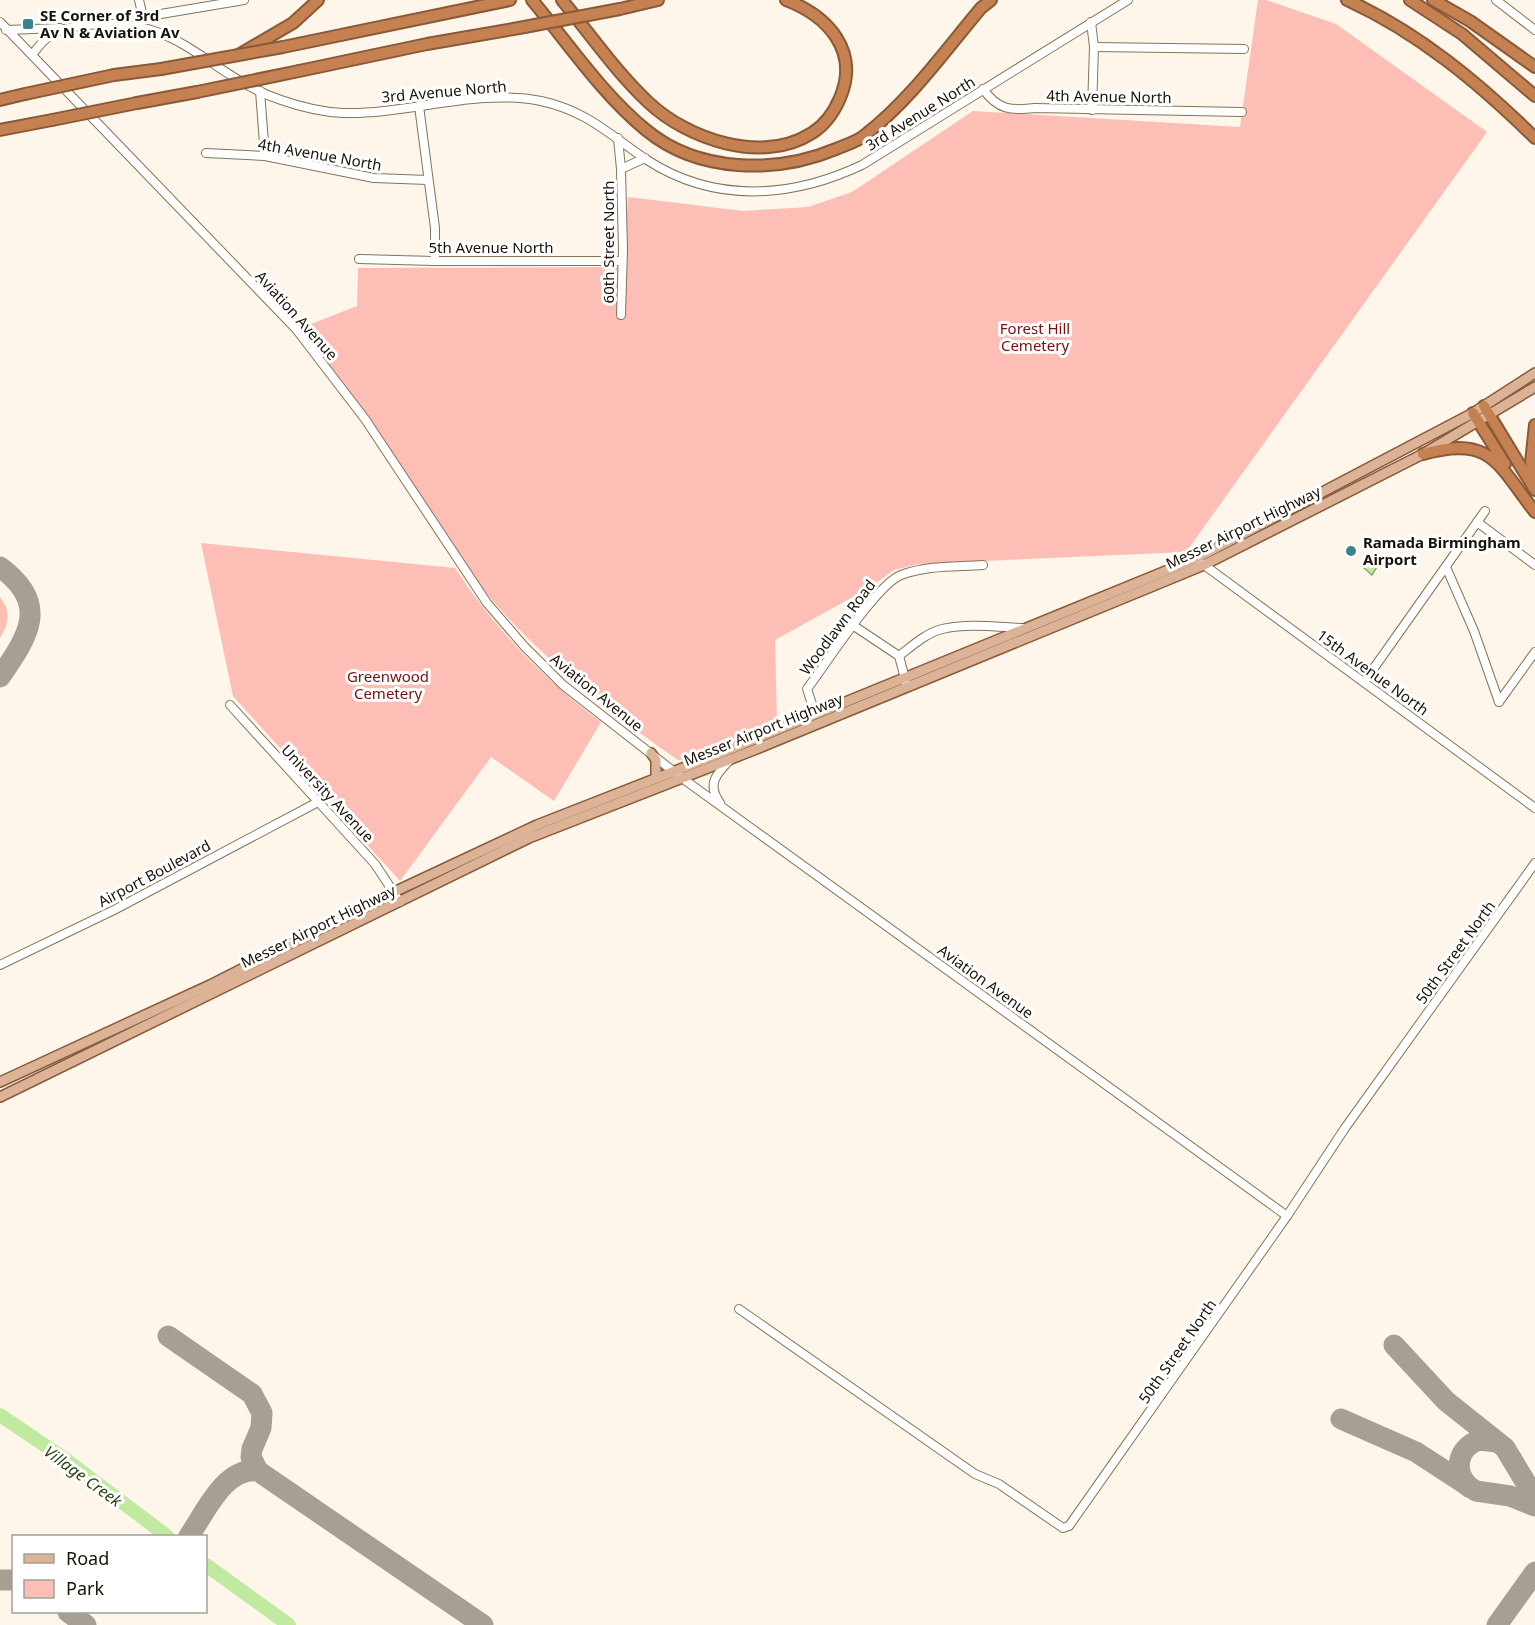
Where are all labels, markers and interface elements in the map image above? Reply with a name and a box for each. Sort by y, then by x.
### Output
place label: SE Corner of 3rd Av N & Aviation Av [40,5,180,42]
marker: SE Corner of 3rd Av N & Aviation Av [21,17,35,31]
street label: 3rd Avenue North [861,71,979,155]
street label: 3rd Avenue North [381,76,507,106]
street label: 4th Avenue North [1046,85,1172,107]
street label: 4th Avenue North [257,133,383,175]
street label: 60th Street North [598,181,618,303]
street label: 5th Avenue North [428,237,554,257]
street label: Aviation Avenue [252,266,342,364]
park label: Forest Hill Cemetery [1000,318,1070,355]
street label: Messer Airport Highway [1162,481,1324,573]
place label: Ramada Birmingham Airport [1363,532,1521,569]
marker: Ramada Birmingham Airport [1344,544,1358,558]
street label: Woodlawn Road [795,575,879,679]
street label: 15th Avenue North [1313,625,1433,719]
street label: Aviation Avenue [547,648,647,736]
park label: Greenwood Cemetery [347,666,429,703]
street label: Messer Airport Highway [681,688,846,770]
street label: University Avenue [277,740,379,846]
street label: Airport Boulevard [94,835,214,911]
street label: Messer Airport Highway [237,880,399,972]
street label: 50th Street North [1411,896,1499,1008]
street label: Aviation Avenue [934,939,1038,1023]
street label: 50th Street North [1134,1295,1220,1407]
water label: Village Creek [40,1440,127,1512]
legend [12,1535,207,1613]
text: Road [66,1546,109,1570]
text: Park [66,1576,104,1600]

